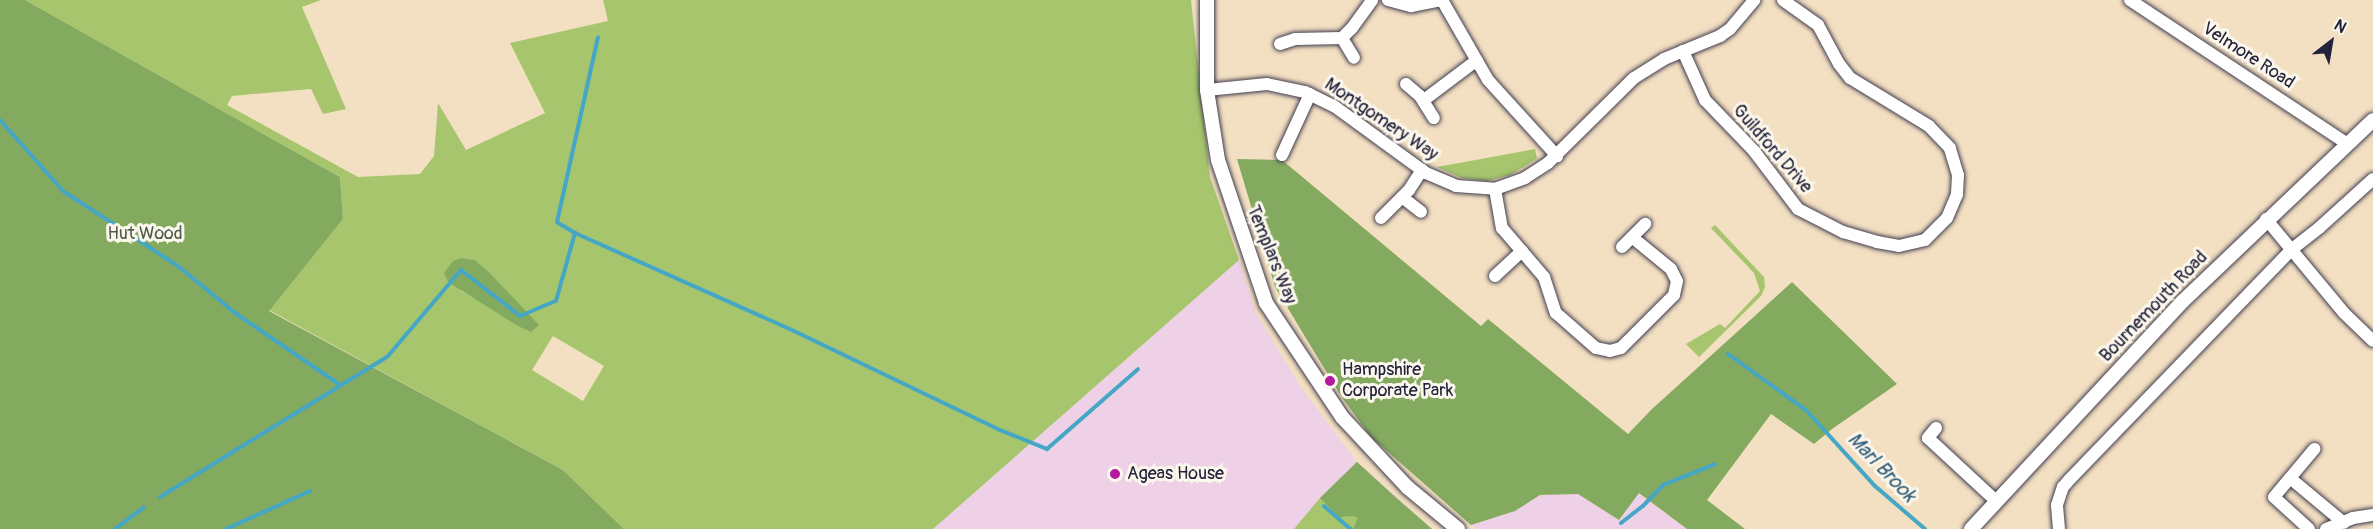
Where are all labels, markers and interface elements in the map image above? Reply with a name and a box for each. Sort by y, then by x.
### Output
north arrow [2301,12,2361,72]
text: N [2330,15,2350,38]
street label: Velmore Road [2198,18,2298,94]
street label: Montgomery Way [1320,74,1442,166]
street label: Guildford Drive [1728,100,1816,198]
street label: Templars Way [1241,202,1301,308]
park label: Hut Wood [107,223,183,245]
street label: Bournemouth Road [2096,247,2212,367]
place label: Hampshire Corporate Park [1342,360,1453,403]
marker: Hampshire Corporate Park [1323,374,1337,388]
water label: Marl Brook [1843,427,1921,507]
place label: Ageas House [1127,463,1224,485]
marker: Ageas House [1108,467,1122,481]

